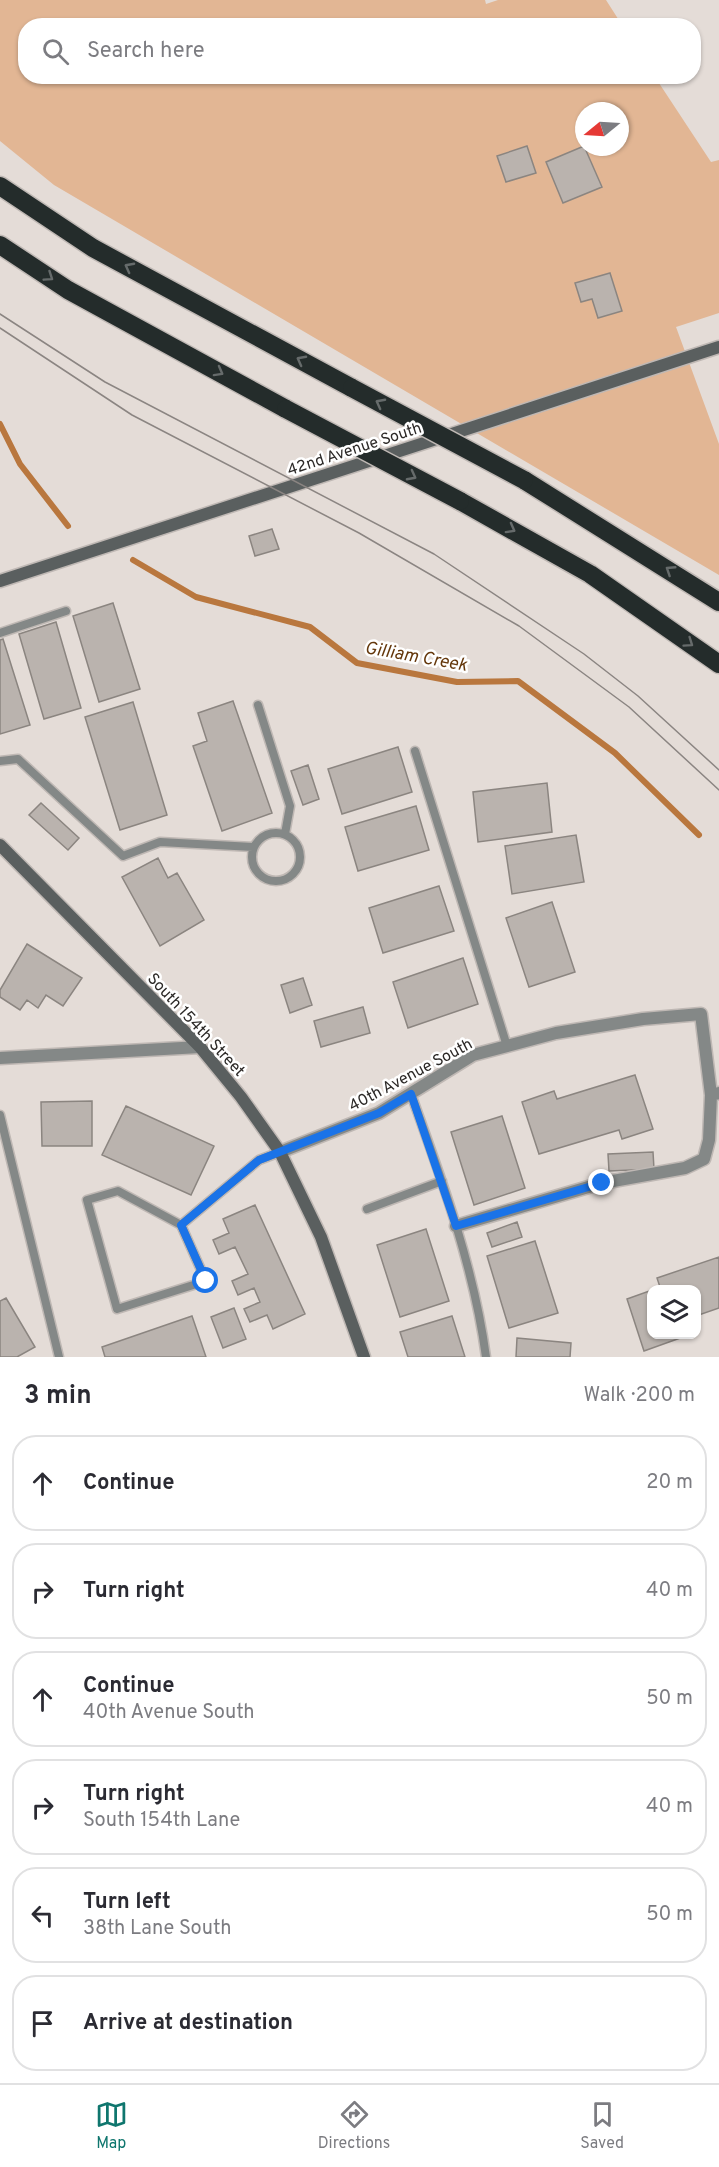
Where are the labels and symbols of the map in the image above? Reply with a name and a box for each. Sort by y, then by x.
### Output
north arrow [575,102,629,156]
one-way arrow [125,263,135,274]
one-way arrow [42,270,53,281]
one-way arrow [297,356,307,367]
one-way arrow [213,365,223,376]
one-way arrow [375,399,386,410]
street label: 42nd Avenue South [285,419,424,481]
one-way arrow [406,469,417,480]
one-way arrow [505,522,515,534]
one-way arrow [666,566,677,577]
one-way arrow [683,636,694,647]
water label: Gilliam Creek [363,637,470,678]
street label: South 154th Street [142,969,249,1081]
street label: 40th Avenue South [346,1035,476,1117]
route end [588,1169,614,1195]
route start [192,1267,218,1293]

